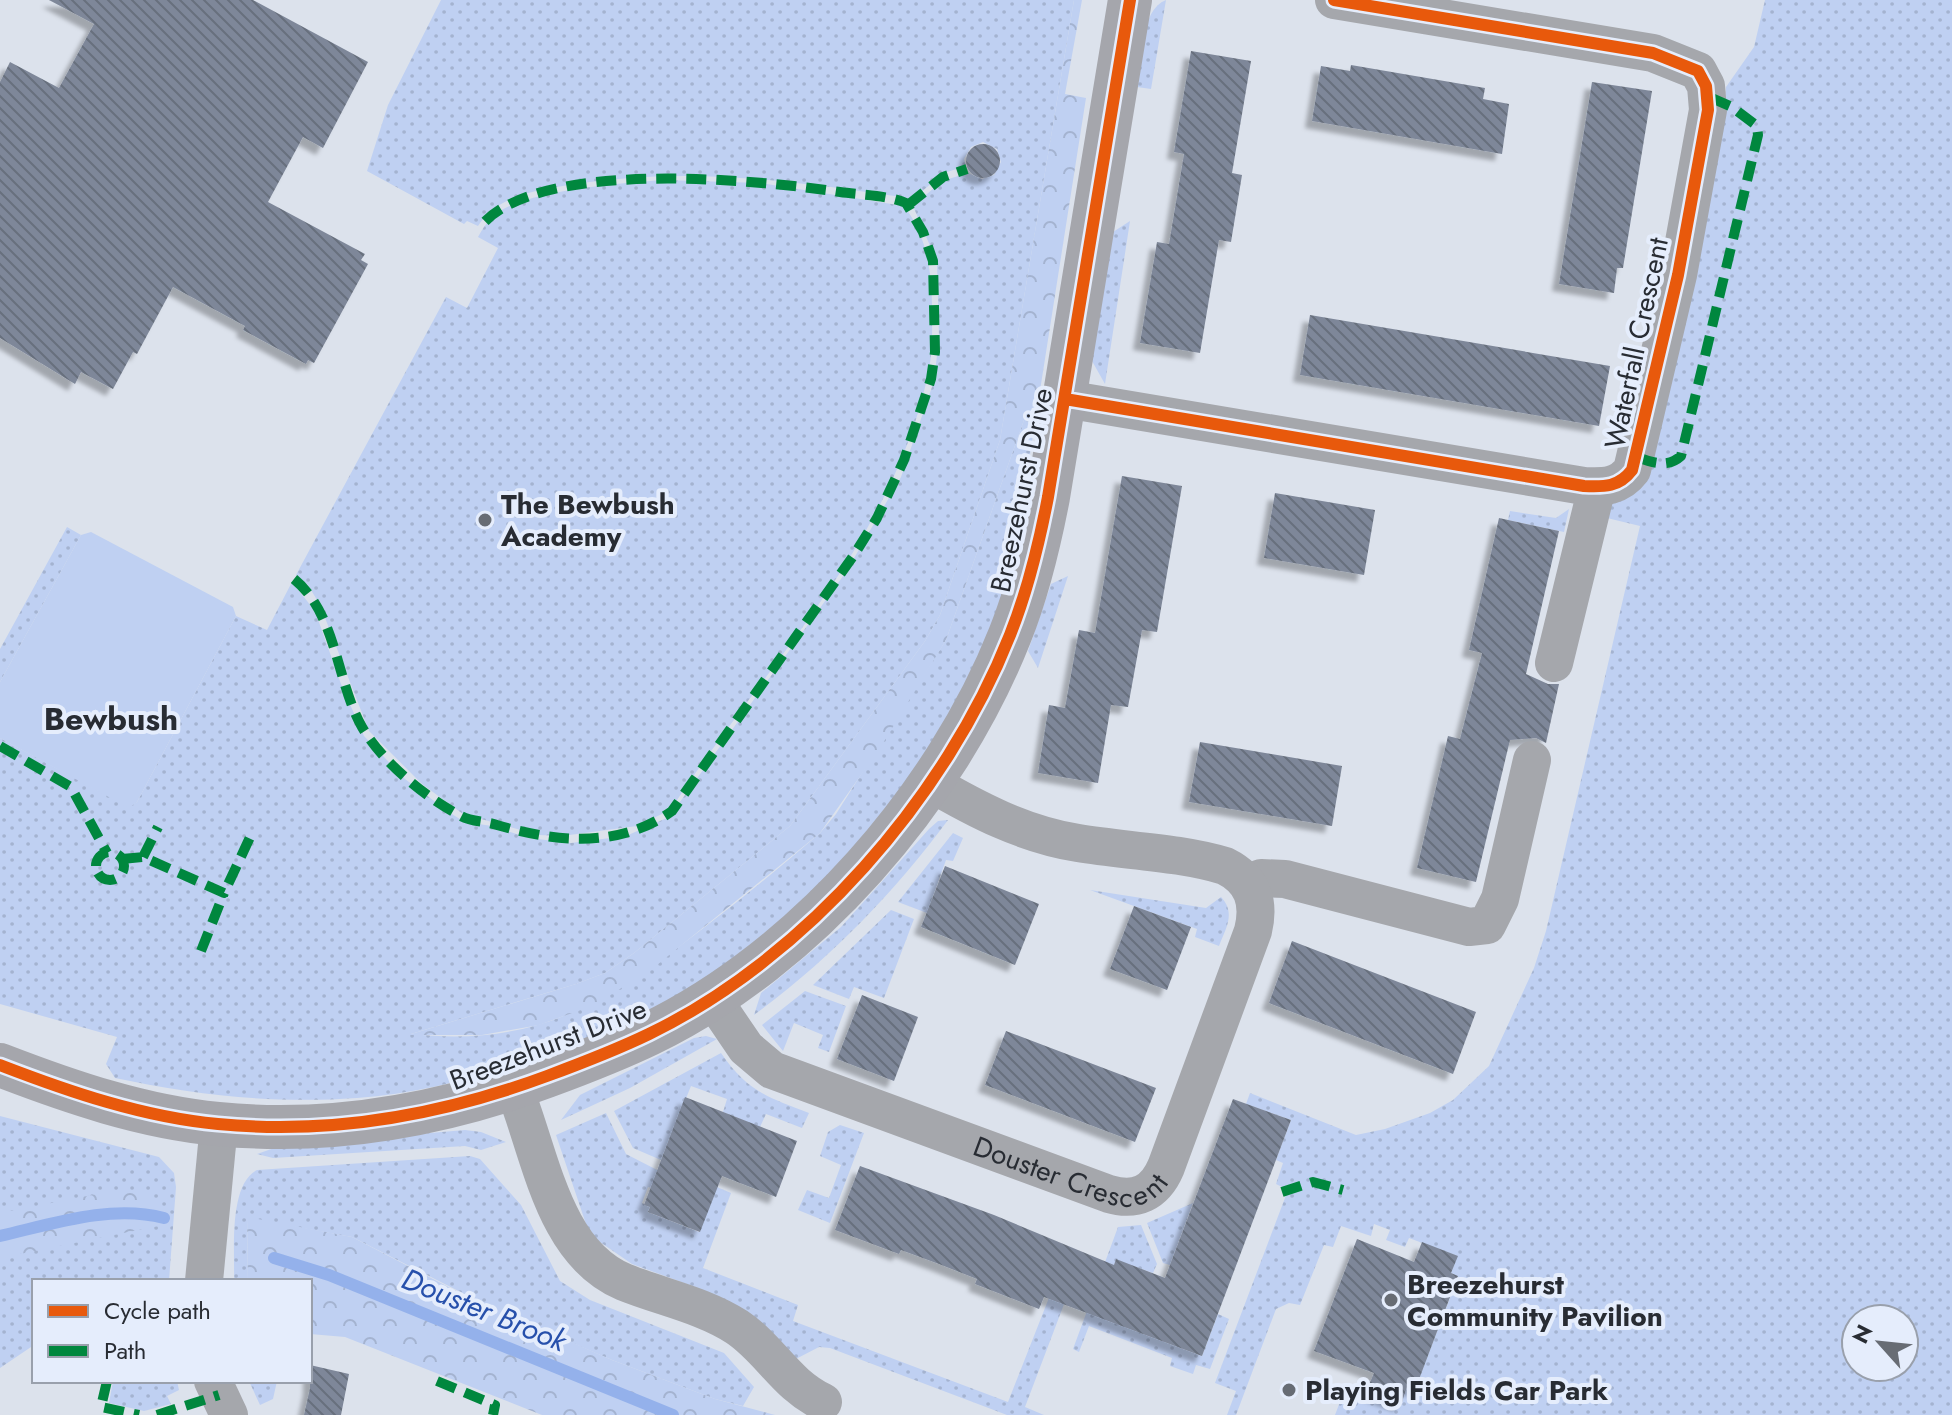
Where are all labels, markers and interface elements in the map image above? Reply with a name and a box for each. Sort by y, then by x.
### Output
street label: Waterfall Crescent [1594,233,1679,453]
street label: Breezehurst Drive [980,384,1063,596]
place label: The Bewbush Academy [500,484,675,557]
marker: The Bewbush Academy [476,511,494,529]
district label: Bewbush [44,696,178,742]
street label: Breezehurst Drive [444,988,653,1101]
street label: Douster Crescent [968,1126,1178,1218]
water label: Douster Brook [395,1257,574,1363]
place label: Breezehurst Community Pavilion [1407,1264,1663,1337]
legend [32,1279,312,1383]
marker: Breezehurst Community Pavilion [1382,1291,1400,1309]
text: Cycle path [104,1293,211,1328]
north arrow [1840,1303,1920,1383]
text: N [1844,1319,1880,1349]
text: Path [104,1333,146,1368]
place label: Playing Fields Car Park [1305,1370,1608,1411]
marker: Playing Fields Car Park [1280,1381,1298,1399]

